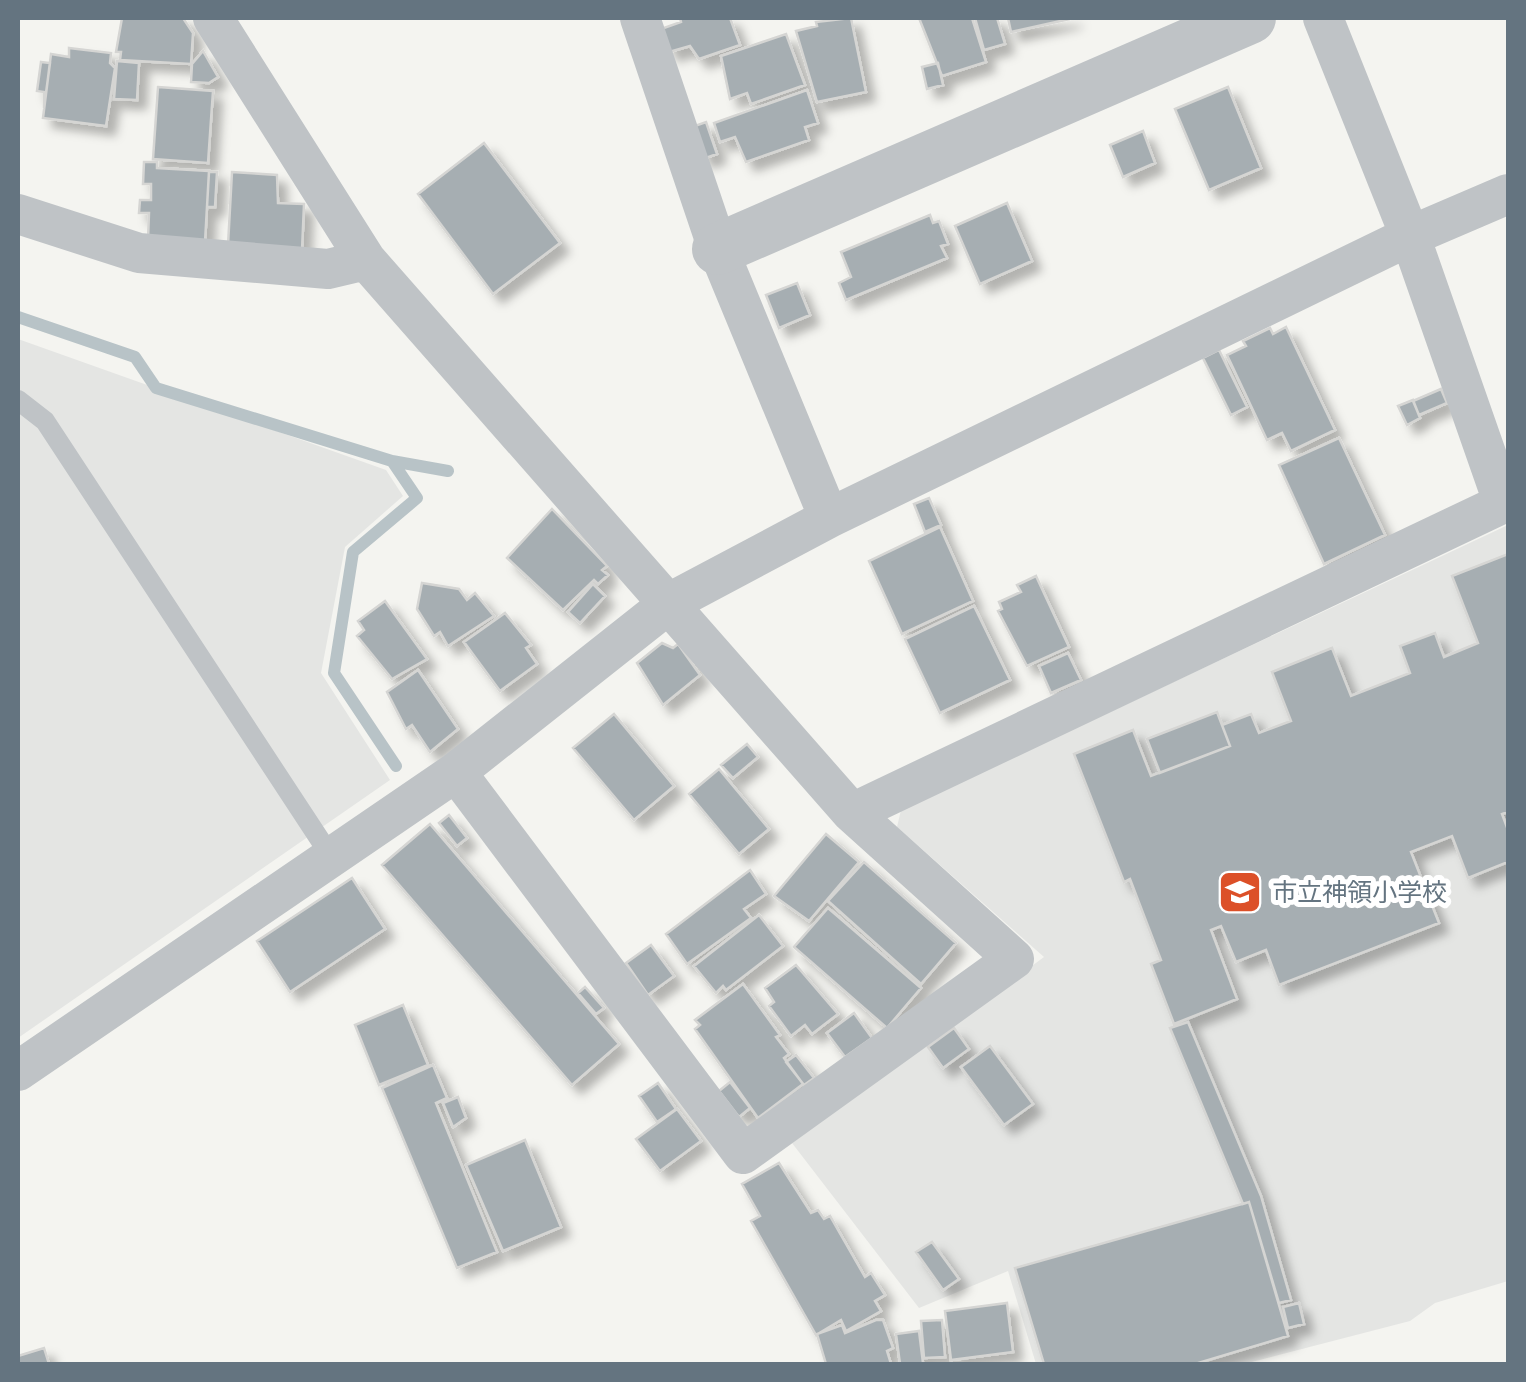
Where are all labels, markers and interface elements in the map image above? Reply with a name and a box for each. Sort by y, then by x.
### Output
school or university icon: 市立神領小学校 [1217,869,1263,915]
place label: 市立神領小学校 [1272,876,1447,907]

